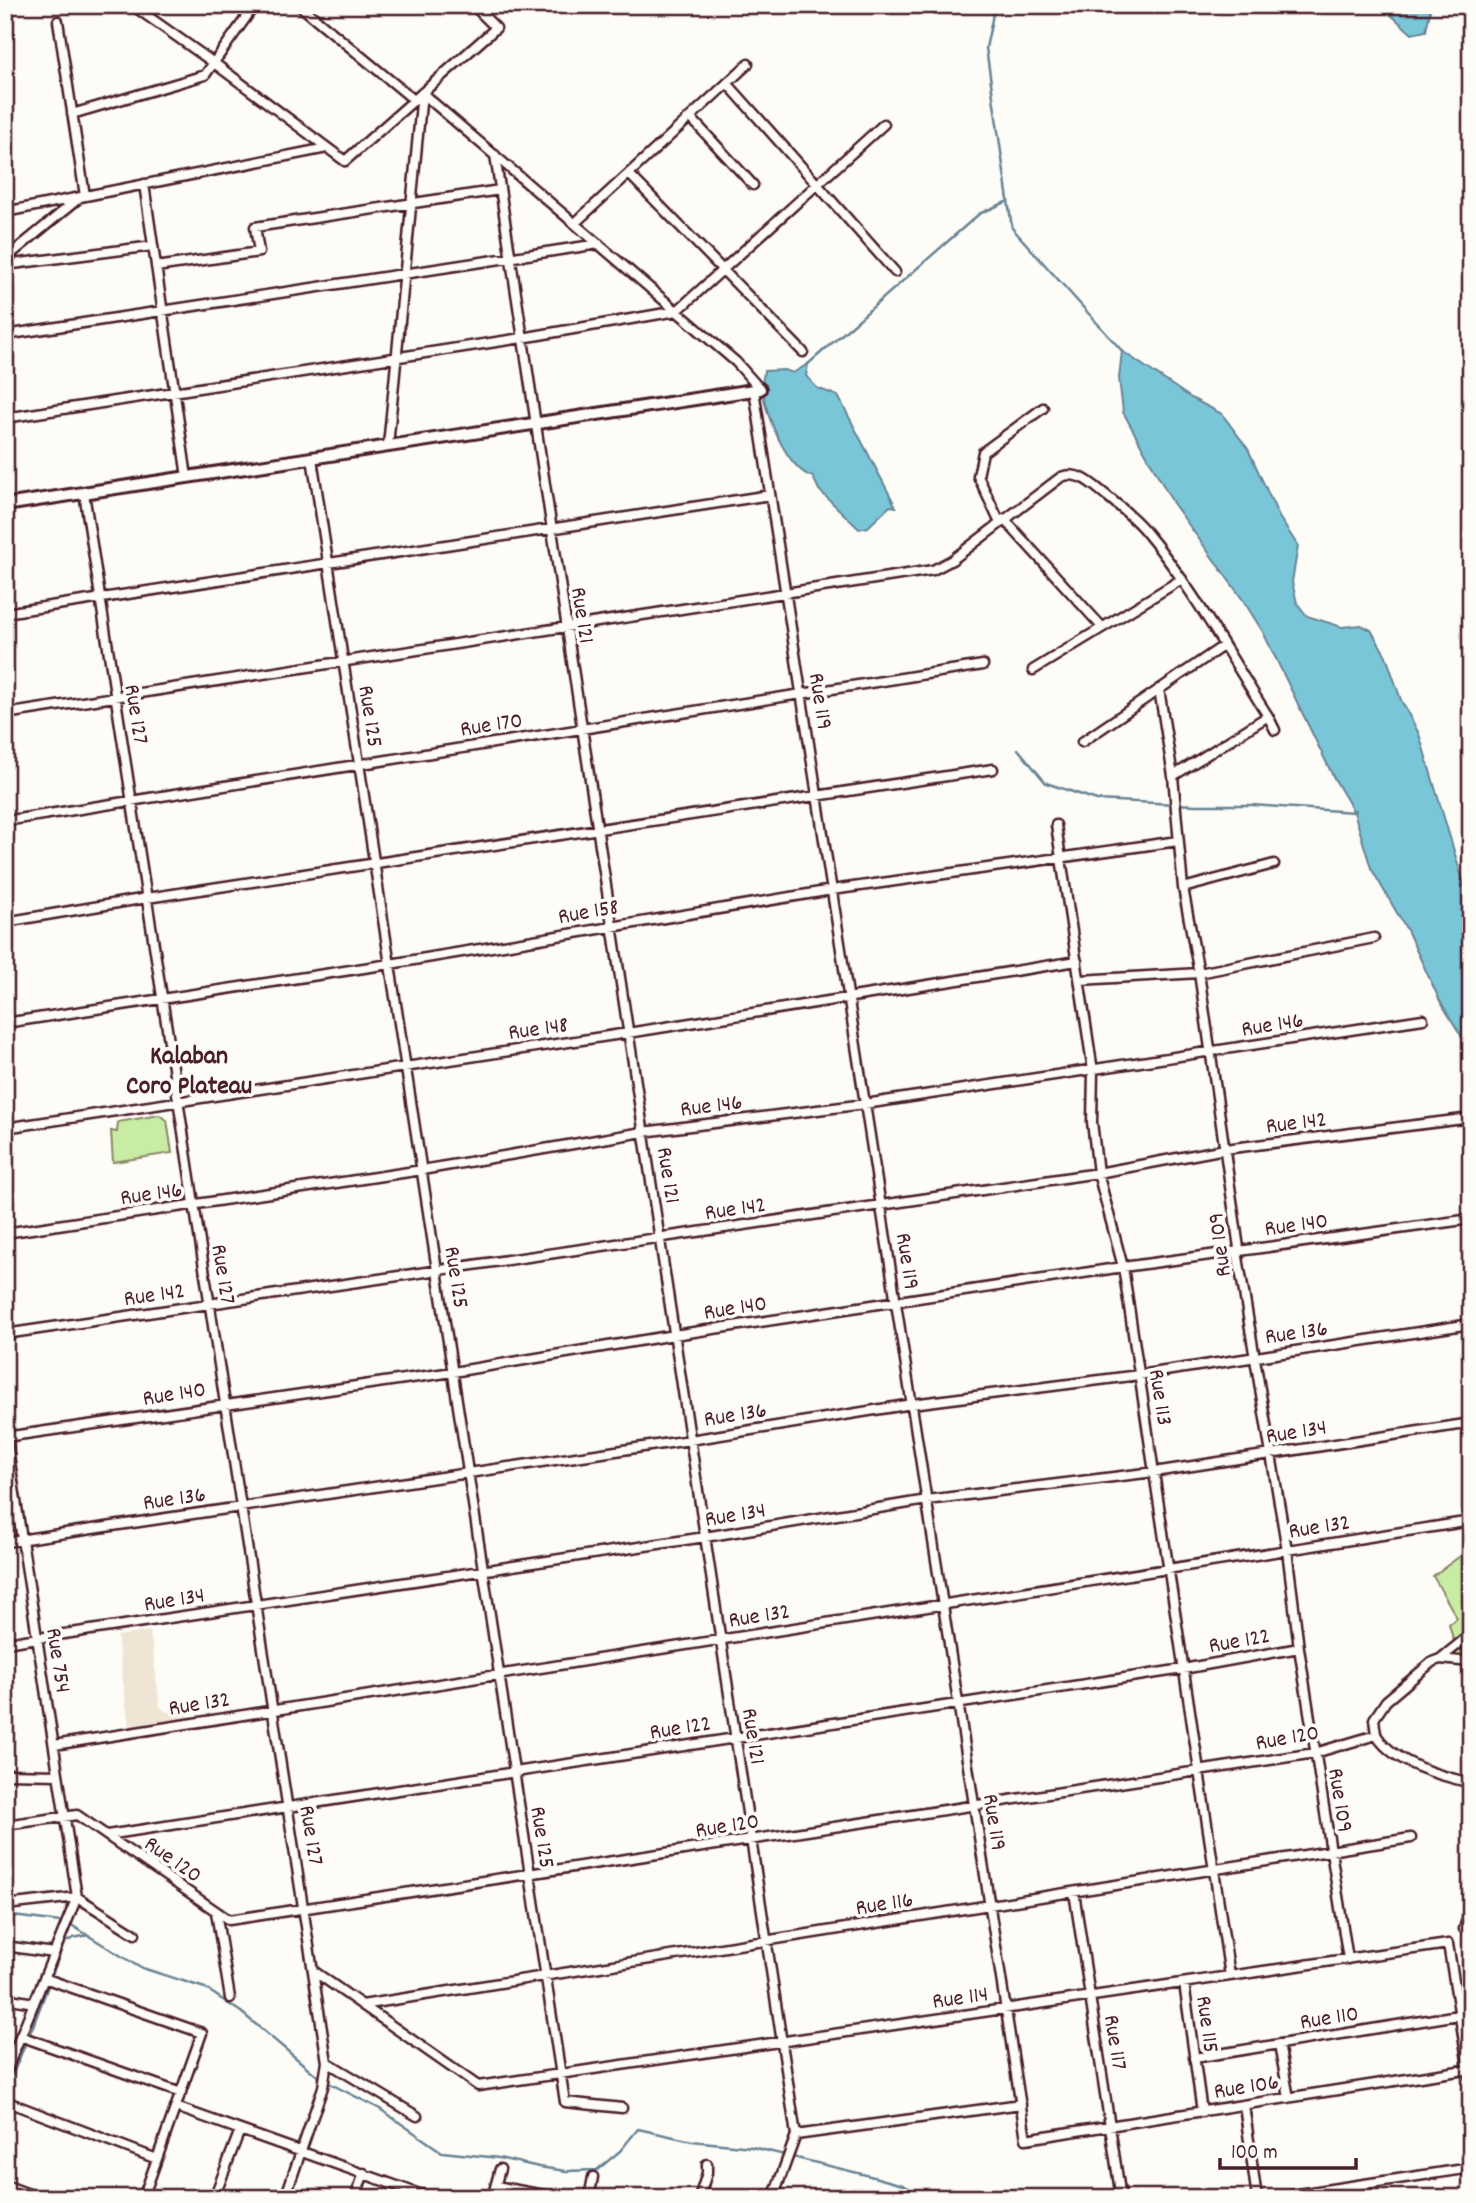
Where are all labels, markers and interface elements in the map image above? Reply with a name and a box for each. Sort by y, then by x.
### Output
street label: Rue 121 [560,585,601,646]
street label: Rue 119 [798,671,839,732]
street label: Rue 127 [114,682,156,747]
street label: Rue 125 [347,683,390,750]
street label: Rue 170 [458,705,525,748]
street label: Rue 158 [555,892,622,935]
street label: Rue 146 [1239,1005,1306,1048]
street label: Rue 148 [506,1010,571,1051]
district label: Kalaban Coro Plateau [126,1039,252,1106]
street label: Rue 146 [678,1087,744,1128]
street label: Rue 142 [1264,1104,1329,1145]
street label: Rue 121 [646,1145,687,1206]
street label: Rue 146 [118,1175,185,1216]
street label: Rue 142 [703,1190,768,1231]
street label: Rue 140 [1263,1206,1330,1247]
street label: Rue 109 [1201,1210,1242,1279]
street label: Rue 119 [885,1231,926,1292]
street label: Rue 127 [201,1242,243,1307]
street label: Rue 125 [433,1244,476,1311]
street label: Rue 142 [122,1276,187,1317]
street label: Rue 140 [702,1288,770,1331]
street label: Rue 136 [1263,1314,1330,1355]
street label: Rue 113 [1138,1367,1179,1428]
street label: Rue 140 [141,1374,209,1417]
street label: Rue 136 [702,1395,769,1438]
street label: Rue 134 [1264,1412,1329,1455]
street label: Rue 136 [141,1480,208,1521]
street label: Rue 134 [703,1495,768,1538]
street label: Rue 132 [1286,1507,1353,1550]
street label: Rue 134 [142,1580,207,1623]
street label: Rue 132 [726,1596,793,1639]
street label: Rue 122 [1206,1621,1273,1664]
street label: Rue 754 [35,1626,78,1695]
street label: Rue 132 [166,1684,233,1727]
street label: Rue 121 [731,1706,772,1767]
street label: Rue 122 [648,1708,714,1751]
street label: Rue 120 [1253,1718,1322,1761]
street label: Rue 109 [1317,1766,1360,1835]
street label: Rue 119 [972,1792,1013,1853]
street label: Rue 127 [289,1803,331,1868]
street label: Rue 125 [519,1804,562,1871]
street label: Rue 120 [693,1806,762,1849]
street label: Rue 120 [136,1829,208,1893]
street label: Rue 116 [853,1885,916,1926]
street label: Rue 114 [930,1979,991,2020]
street label: Rue 115 [1185,1994,1226,2055]
street label: Rue 110 [1298,1999,1361,2040]
street label: Rue 117 [1093,2013,1134,2072]
street label: Rue 106 [1212,2067,1281,2110]
scale bar [1220,2126,1357,2170]
text: 100 m [1231,2139,1278,2169]

